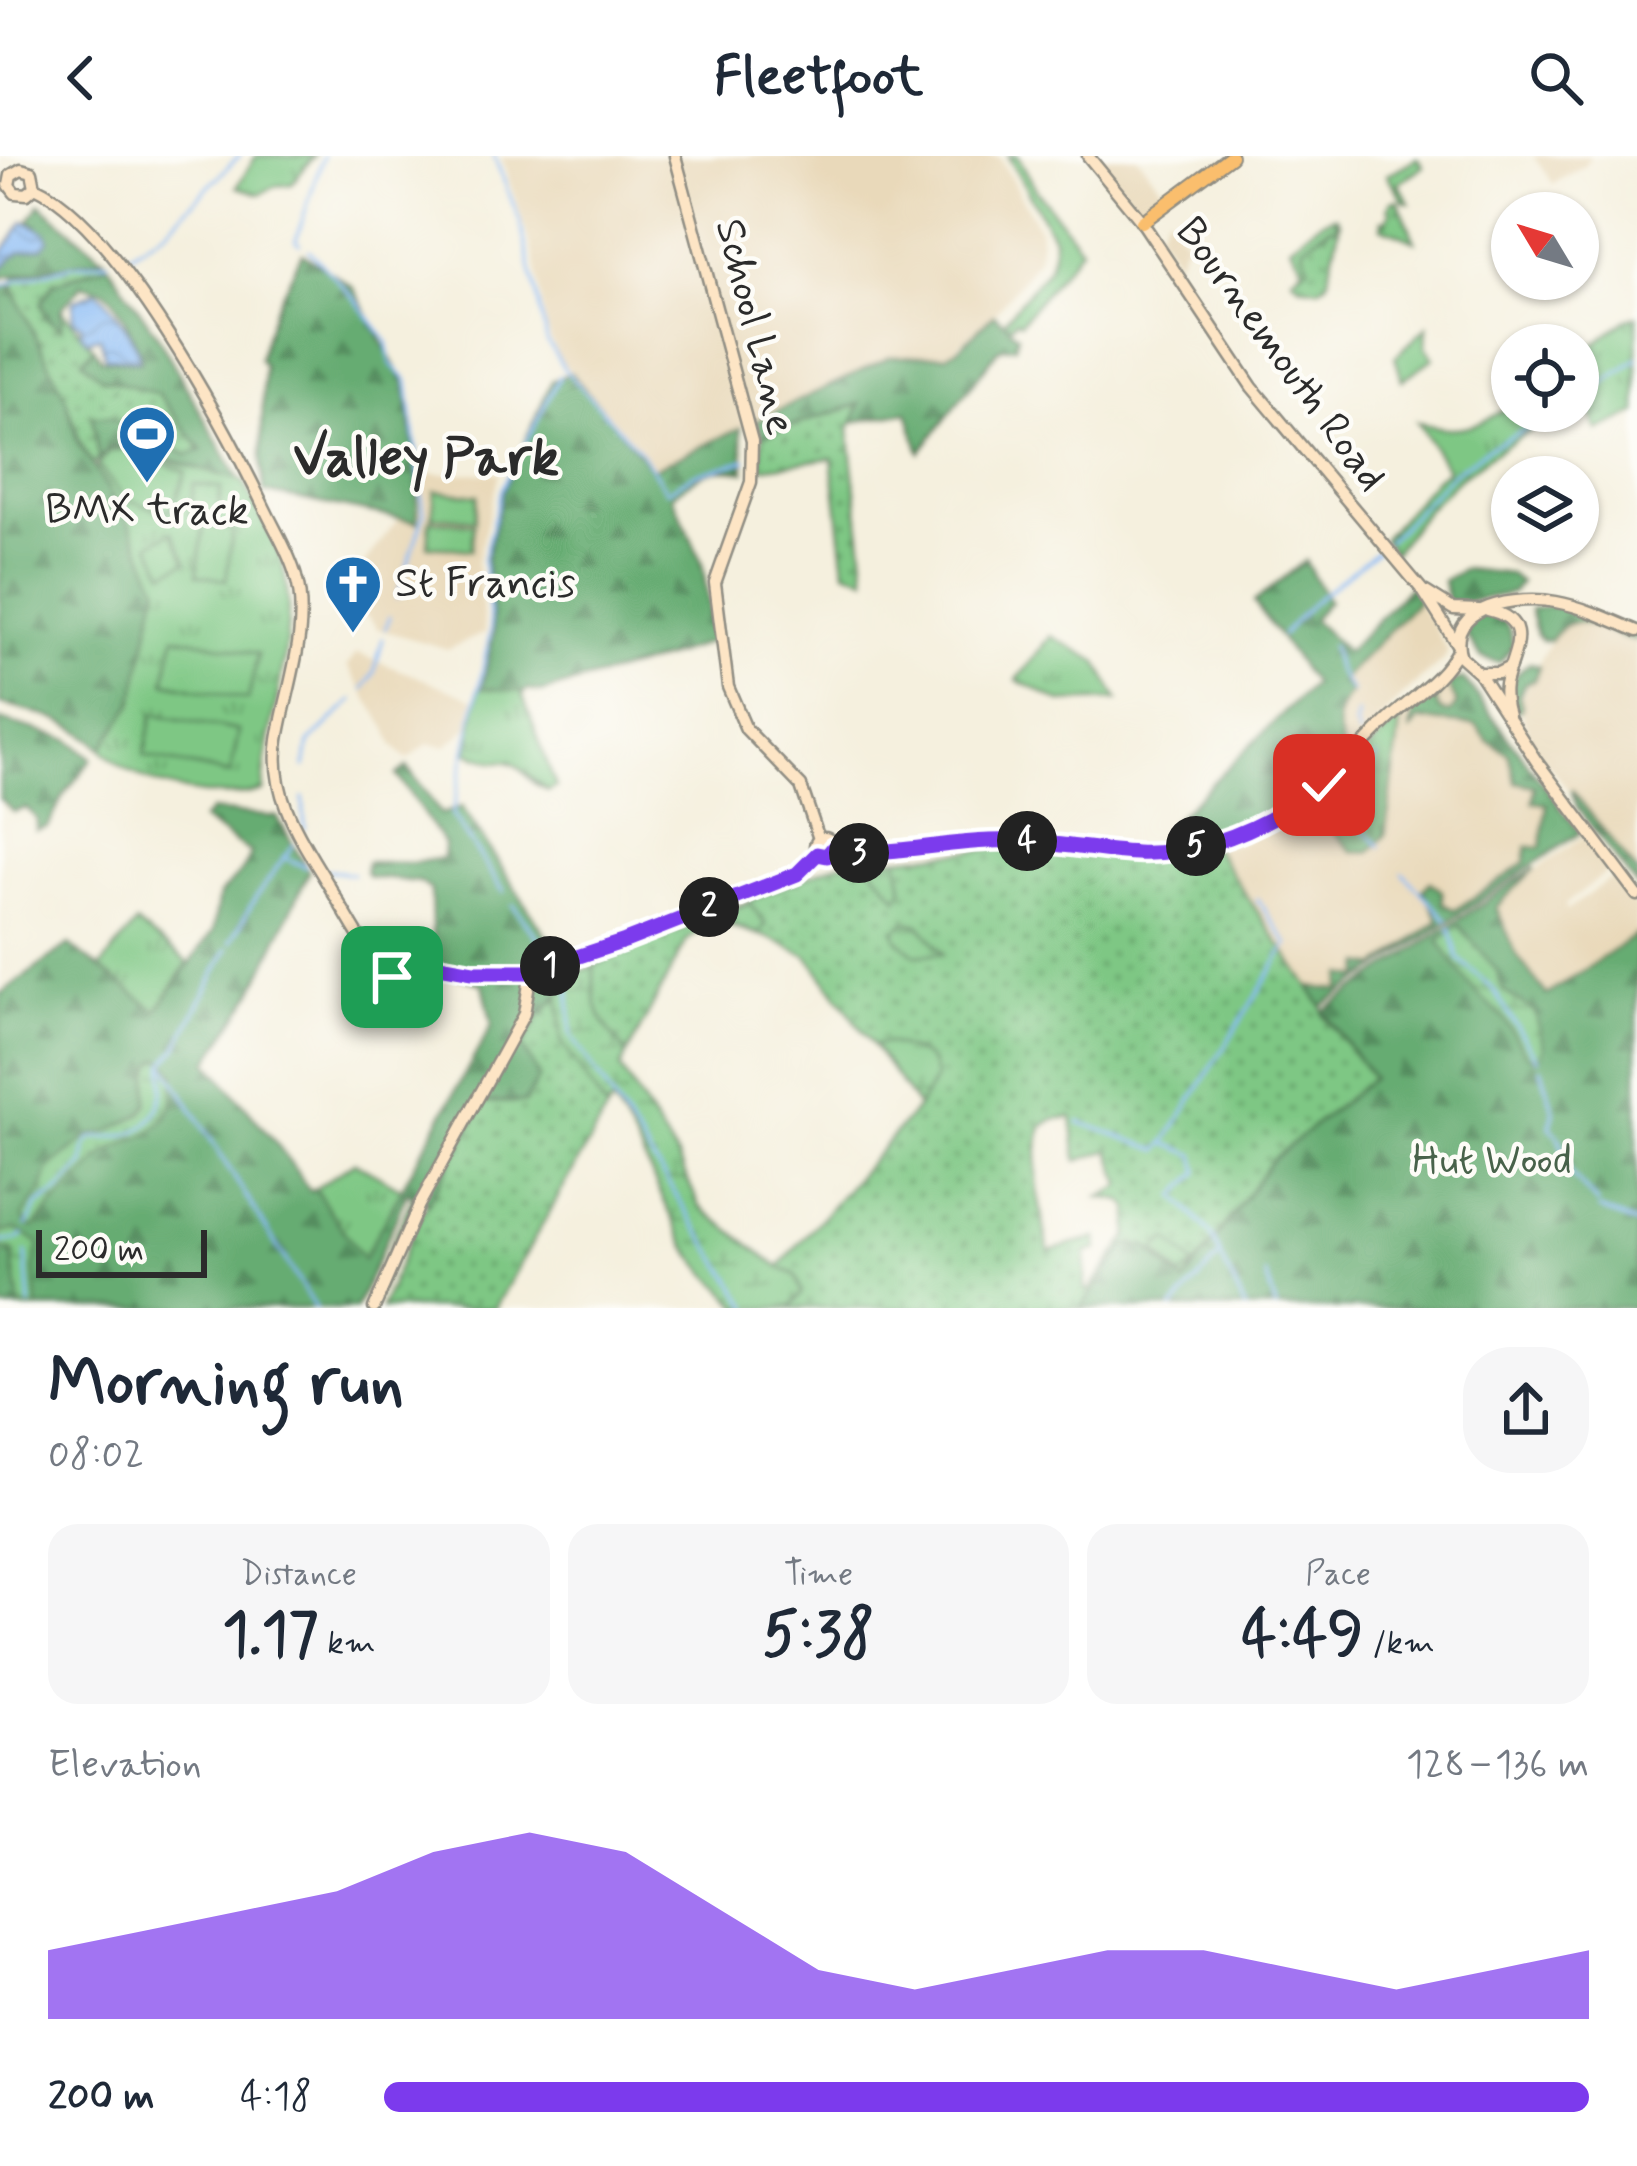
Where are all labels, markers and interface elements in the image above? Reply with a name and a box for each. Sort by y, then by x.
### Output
text: Fleetfoot [714,43,923,114]
icon: back [48,45,114,111]
icon: search [1523,45,1589,111]
north arrow [1491,192,1599,300]
map controls [1491,192,1599,564]
street label: Bournemouth Road [1162,207,1398,503]
street label: School Lane [701,213,807,441]
button: locate [1491,324,1599,432]
sports icon: BMX track [116,403,178,485]
district label: Valley Park [293,424,559,495]
button: layers [1491,456,1599,564]
place label: BMX track [45,484,249,539]
church icon: St Francis [322,553,384,635]
place label: St Francis [395,557,576,612]
pin [1273,734,1375,836]
icon: check [1291,752,1357,818]
pin: 4 [997,811,1057,871]
pin: 5 [1166,816,1226,876]
text: 4 [1017,819,1037,863]
pin: 3 [829,823,889,883]
text: 5 [1186,824,1206,868]
text: 3 [852,831,866,875]
pin: 2 [679,877,739,937]
text: 2 [701,885,717,929]
pin [341,926,443,1028]
pin: 1 [520,936,580,996]
icon: arrive [359,944,425,1010]
text: 1 [543,944,557,988]
park label: Hut Wood [1412,1134,1572,1189]
scale bar [36,1224,207,1277]
text: 200 m [54,1229,144,1273]
text: Morning run [48,1342,404,1428]
button: share [1463,1347,1589,1473]
text: 08:02 [48,1430,144,1481]
text: Distance [241,1553,357,1597]
text: Time [784,1553,853,1597]
text: Pace [1305,1553,1371,1597]
text: 1.17 [222,1597,318,1676]
text: 5:38 [762,1597,875,1676]
text: 4:49 [1242,1597,1363,1676]
text: km [318,1622,376,1666]
text: /km [1363,1622,1435,1666]
text: Elevation [48,1740,202,1791]
text: 128–136 m [1406,1740,1589,1791]
text: 200 m [48,2072,154,2123]
text: 4:18 [240,2072,312,2123]

